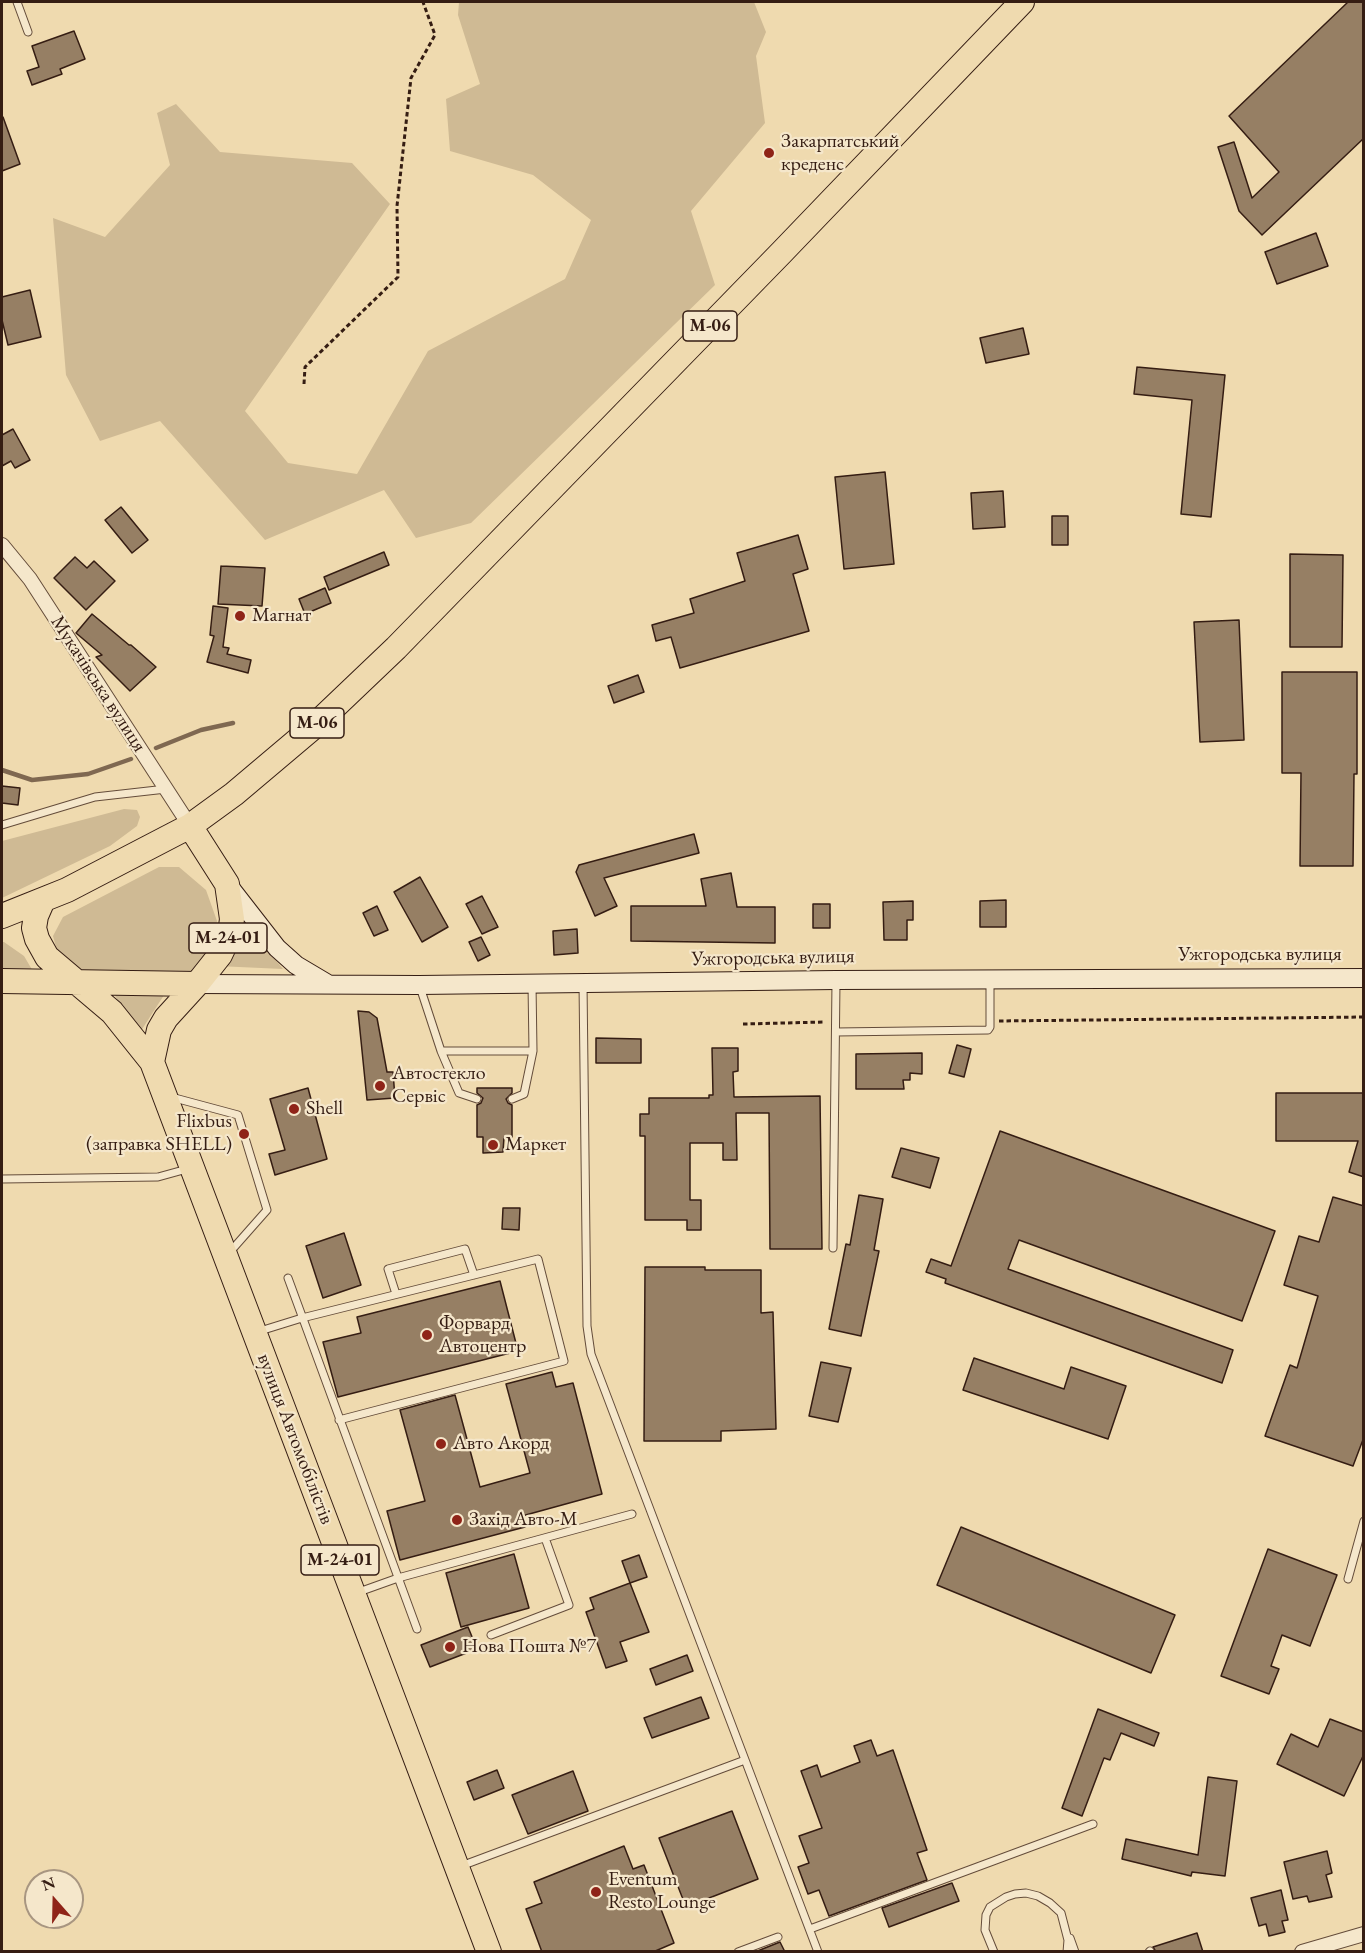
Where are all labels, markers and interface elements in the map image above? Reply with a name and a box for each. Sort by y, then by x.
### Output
place label: Закарпатський креденс [781,130,899,177]
marker: Закарпатський креденс [762,146,776,160]
road number: М-06 [683,311,737,341]
place label: Магнат [252,604,311,628]
marker: Магнат [233,609,247,623]
street label: Мукачівська вулиця [45,611,151,757]
road number: М-06 [290,708,344,738]
road number: М-24-01 [189,923,267,953]
street label: Ужгородська вулиця [1178,943,1342,967]
street label: Ужгородська вулиця [691,945,855,971]
place label: Автостекло Сервіс [392,1062,486,1109]
marker: Автостекло Сервіс [373,1079,387,1093]
place label: Shell [306,1097,343,1121]
marker: Shell [287,1102,301,1116]
place label: Flixbus (заправка SHELL) [86,1110,232,1157]
marker: Flixbus (заправка SHELL) [237,1127,251,1141]
place label: Маркет [505,1133,566,1157]
marker: Маркет [486,1138,500,1152]
place label: Форвард Автоцентр [439,1312,526,1359]
marker: Форвард Автоцентр [420,1328,434,1342]
street label: вулиця Автомобілістів [251,1350,339,1528]
place label: Авто Акорд [453,1432,549,1456]
marker: Авто Акорд [434,1437,448,1451]
place label: Захід Авто-М [469,1508,578,1532]
marker: Захід Авто-М [450,1513,464,1527]
road number: М-24-01 [301,1545,379,1575]
place label: Нова Пошта №7 [462,1635,596,1659]
marker: Нова Пошта №7 [443,1640,457,1654]
place label: Eventum Resto Lounge [608,1868,716,1915]
north arrow [24,1869,84,1929]
text: N [39,1871,58,1896]
marker: Eventum Resto Lounge [589,1885,603,1899]

